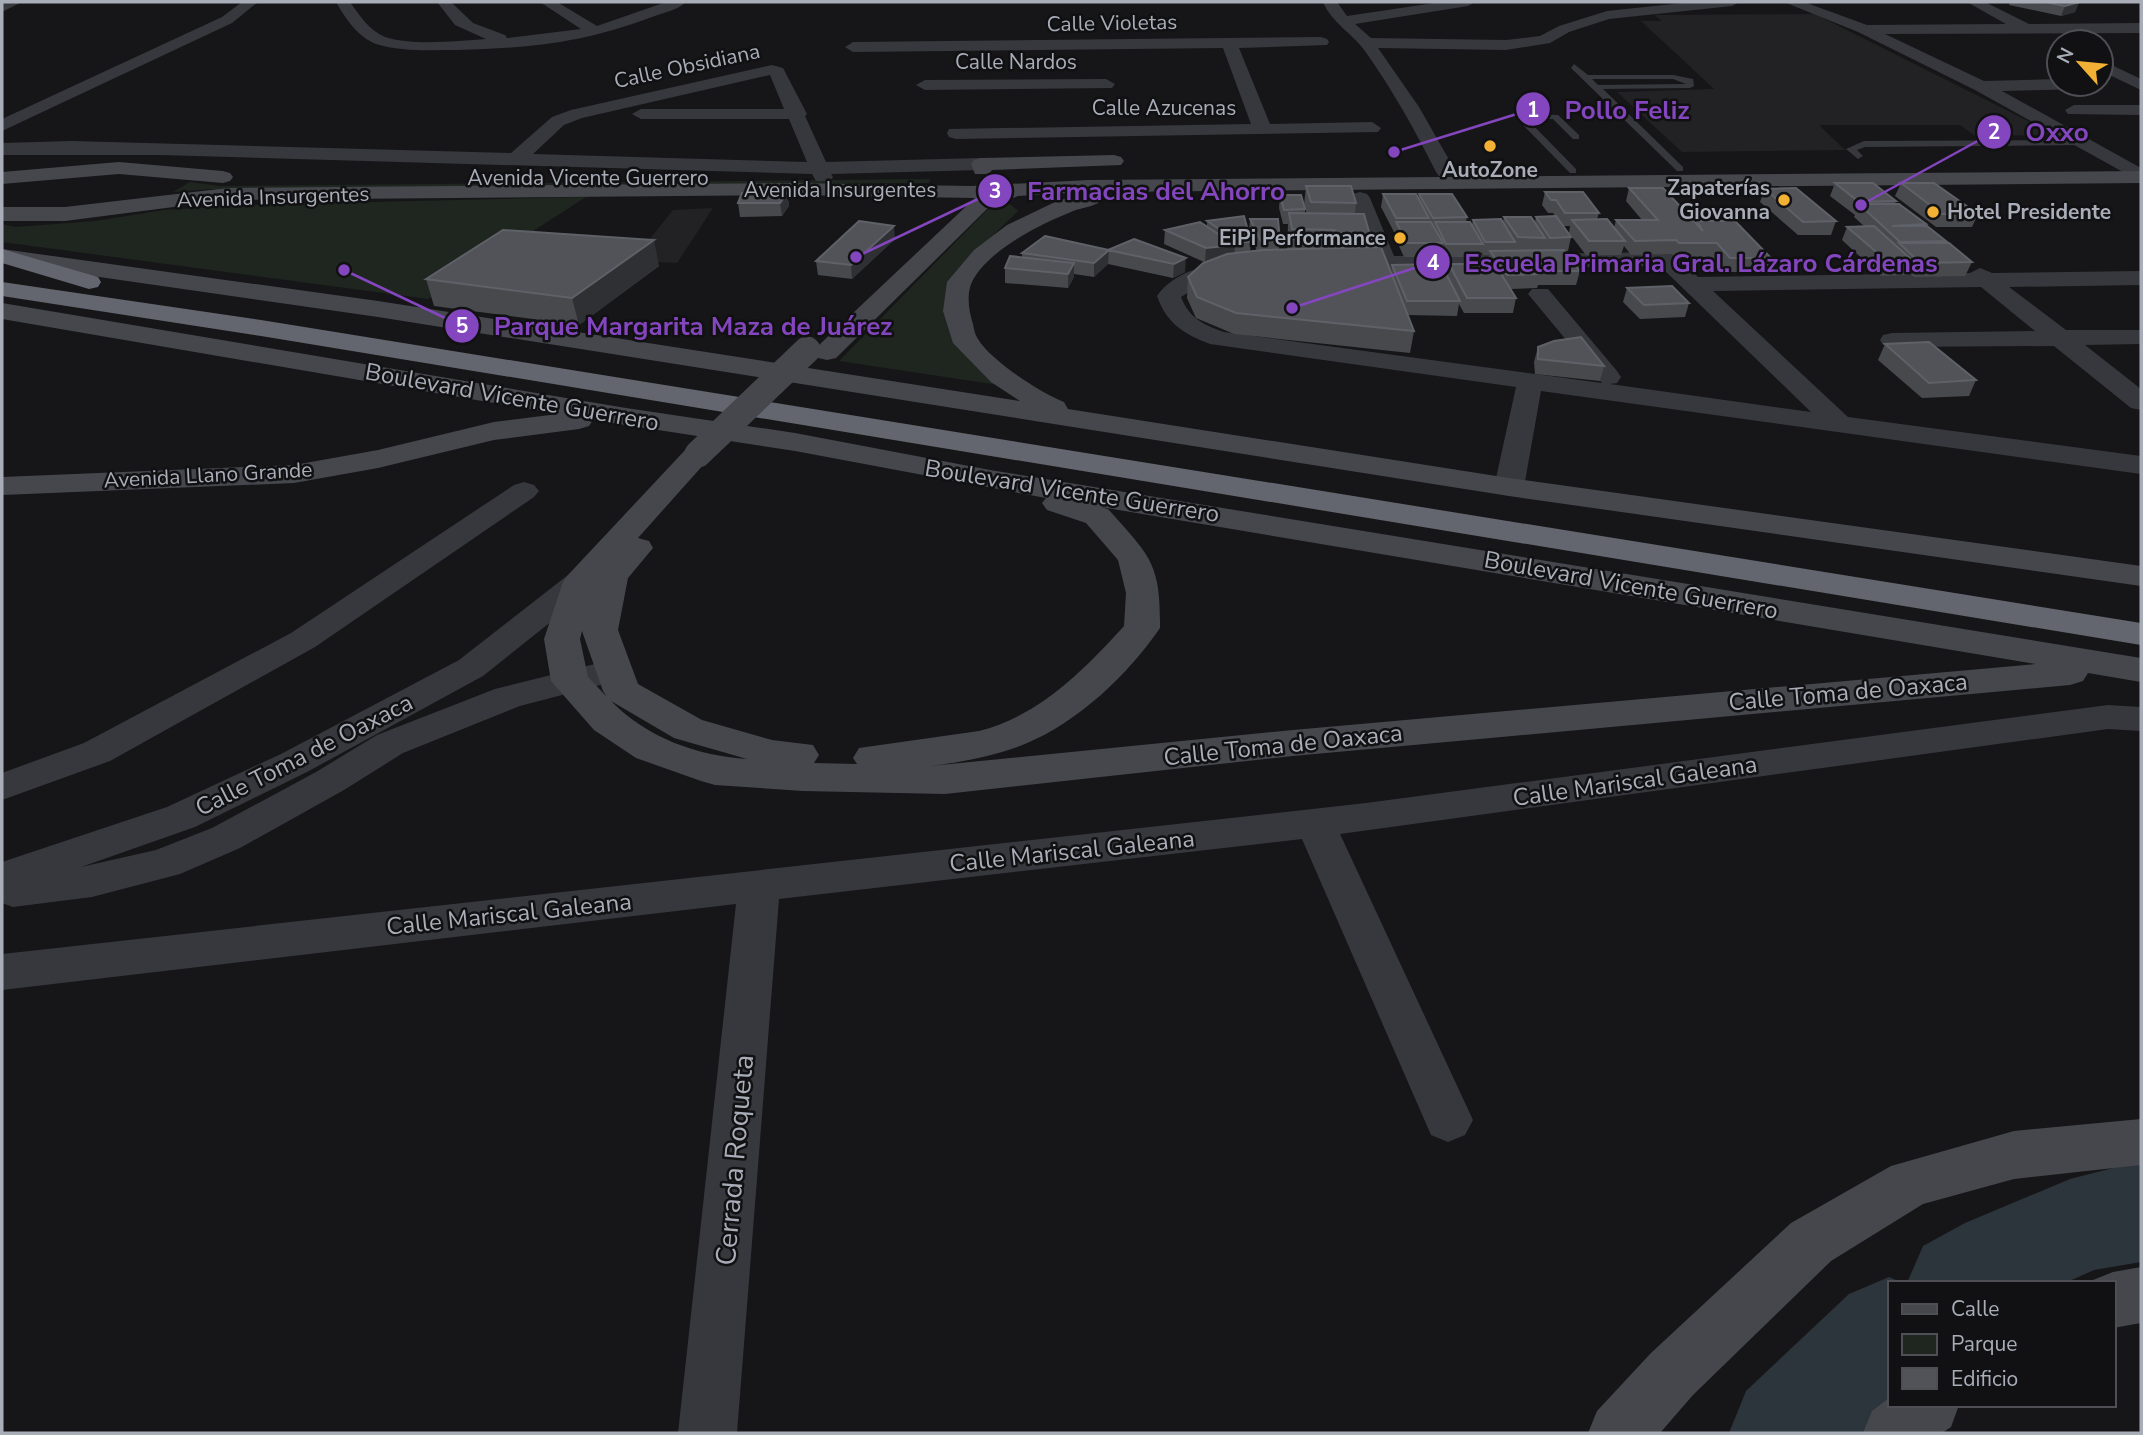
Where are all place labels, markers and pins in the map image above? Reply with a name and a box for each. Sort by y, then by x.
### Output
callout: Pollo Feliz [1516,86,1704,133]
callout: Oxxo [1976,108,2103,155]
marker: AutoZone [1482,138,1498,154]
place label: AutoZone [1442,156,1538,184]
callout: Farmacias del Ahorro [978,167,1299,214]
place label: Zapaterías Giovanna [1667,174,1770,226]
marker: Zapaterías Giovanna [1776,192,1792,208]
place label: Hotel Presidente [1947,198,2111,226]
marker: Hotel Presidente [1925,204,1941,220]
place label: EiPi Performance [1219,224,1386,252]
marker: EiPi Performance [1392,230,1408,246]
callout: Escuela Primaria Gral. Lázaro Cárdenas [1415,239,1952,286]
callout: Parque Margarita Maza de Juárez [444,303,906,350]

